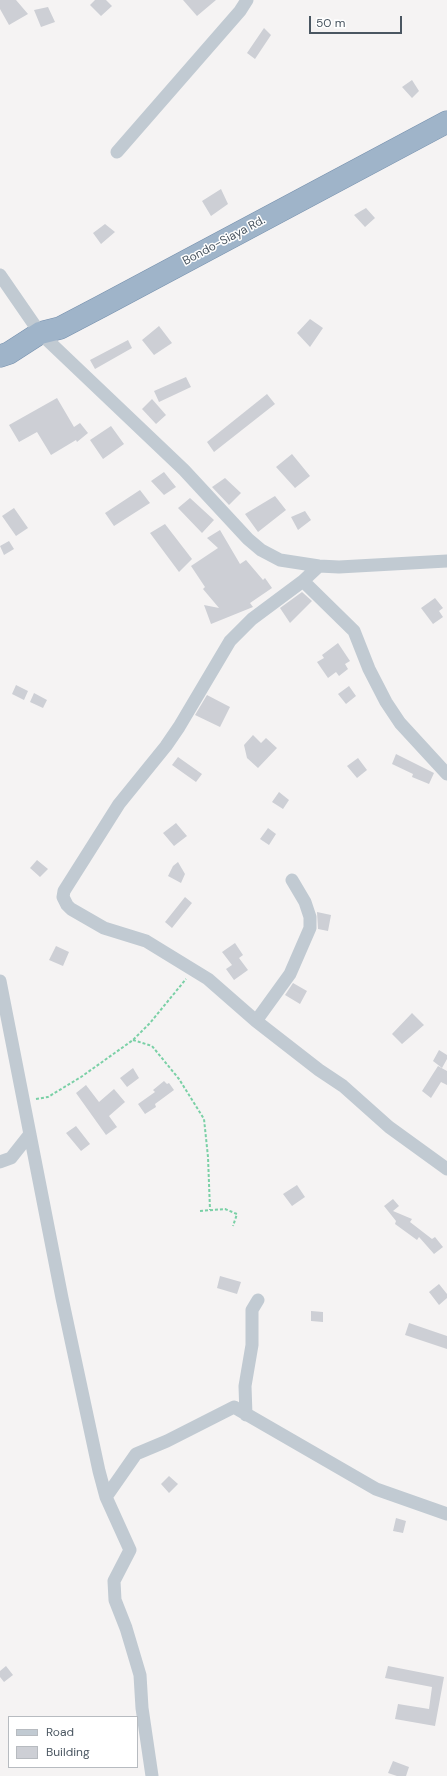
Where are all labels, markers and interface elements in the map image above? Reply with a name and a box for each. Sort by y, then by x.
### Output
scale bar [311,8,404,34]
text: 50 m [316,15,345,31]
street label: Bondo-Siaya Rd. [180,213,268,269]
legend [8,1716,138,1768]
text: Road [46,1724,74,1740]
text: Building [46,1744,90,1760]

